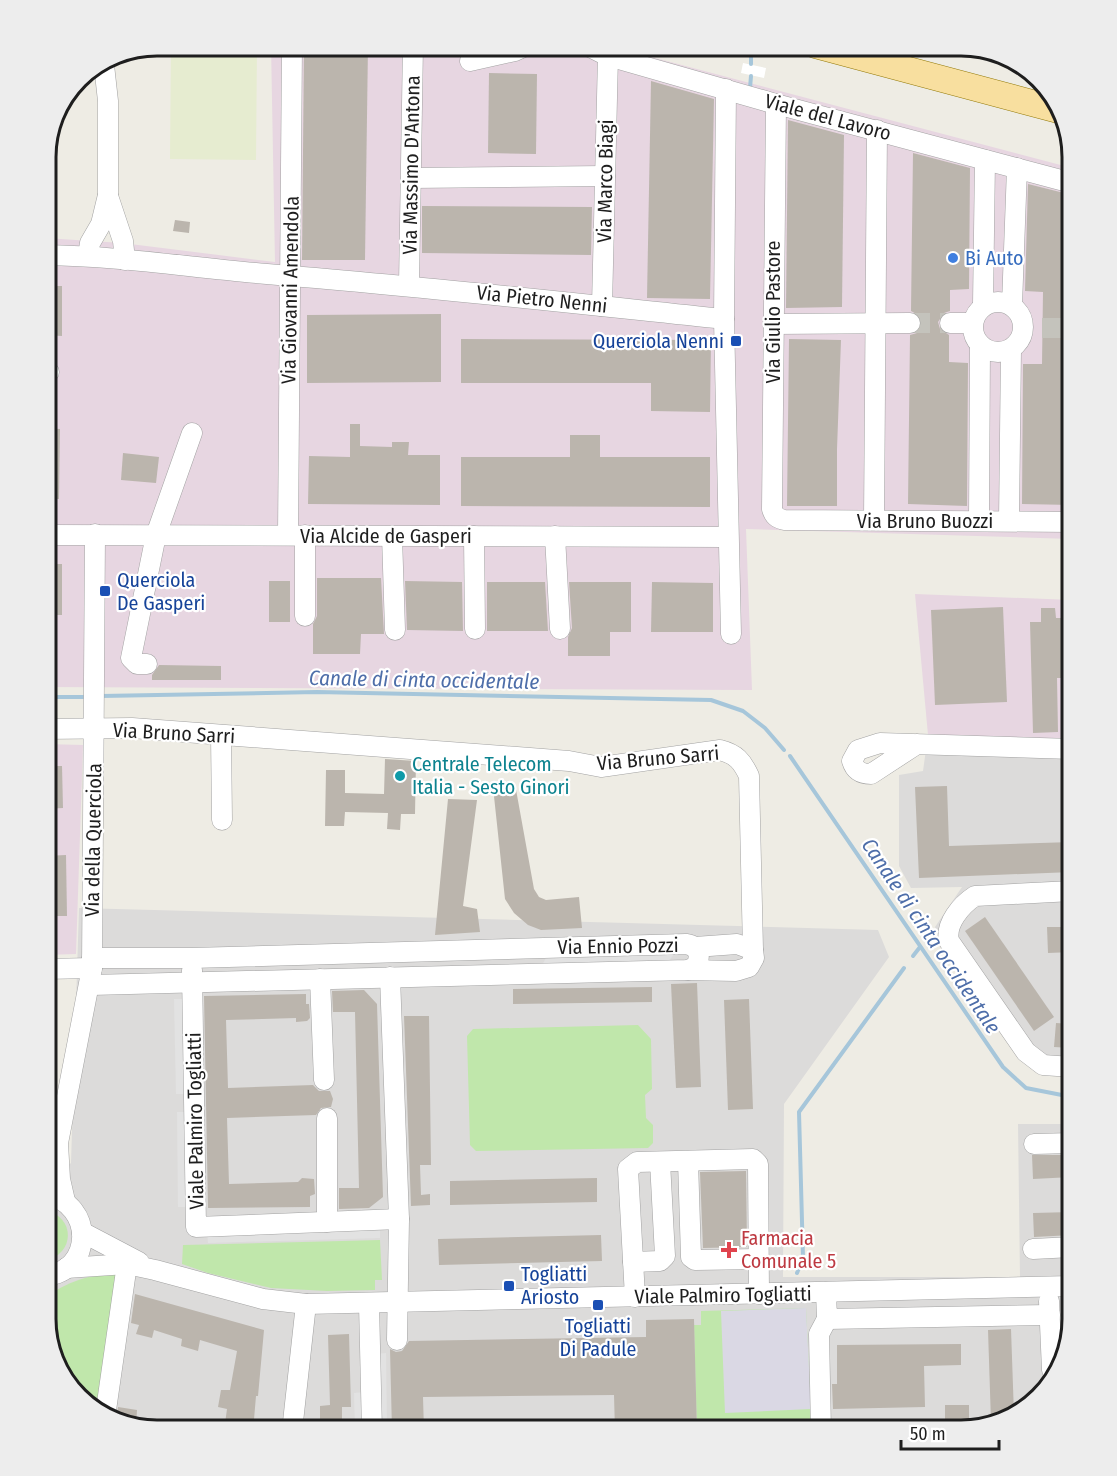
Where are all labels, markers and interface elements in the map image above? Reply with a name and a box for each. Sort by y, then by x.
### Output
street label: Via Massimo D'Antona [397,75,425,255]
street label: Viale del Lavoro [762,89,894,145]
street label: Via Marco Biagi [592,119,618,243]
street label: Via Giovanni Amendola [276,196,304,384]
street label: Via Giulio Pastore [761,241,785,383]
place label: Bi Auto [965,246,1023,270]
marker: Bi Auto [946,251,960,265]
street label: Via Pietro Nenni [475,280,609,318]
place label: Querciola Nenni [593,329,724,353]
marker: Querciola Nenni [729,334,743,348]
street label: Via Bruno Buozzi [857,509,993,533]
street label: Via Alcide de Gasperi [300,524,472,548]
place label: Querciola De Gasperi [117,568,205,615]
marker: Querciola De Gasperi [98,584,112,598]
water label: Canale di cinta occidentale [309,665,539,695]
street label: Via Bruno Sarri [112,718,236,748]
street label: Via Bruno Sarri [596,741,720,775]
place label: Centrale Telecom Italia - Sesto Ginori [412,752,570,799]
street label: Via della Querciola [80,763,106,917]
marker: Centrale Telecom Italia - Sesto Ginori [393,769,407,783]
water label: Canale di cinta occidentale [856,833,1006,1039]
street label: Via Ennio Pozzi [557,933,679,959]
street label: Viale Palmiro Togliatti [181,1032,209,1210]
place label: Farmacia Comunale 5 [741,1226,836,1273]
marker: Farmacia Comunale 5 [722,1243,736,1257]
place label: Togliatti Ariosto [521,1262,587,1309]
marker: Togliatti Ariosto [502,1279,516,1293]
street label: Viale Palmiro Togliatti [634,1281,812,1309]
marker: Togliatti Di Padule [591,1298,605,1312]
place label: Togliatti Di Padule [560,1314,636,1361]
scale bar [901,1413,998,1451]
text: 50 m [910,1423,946,1445]

